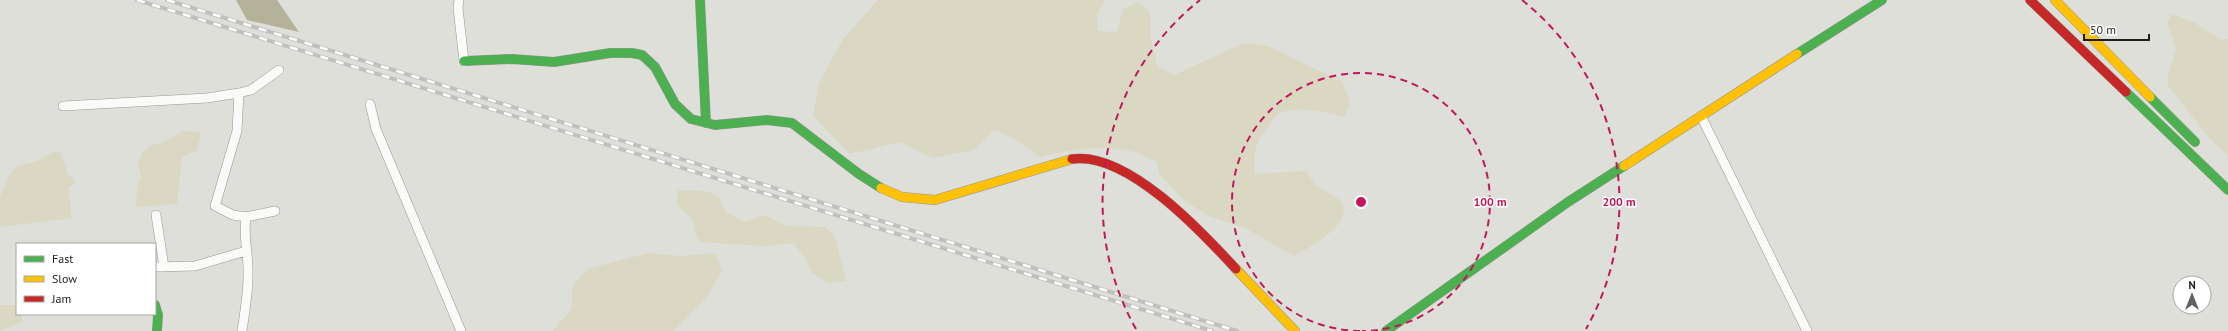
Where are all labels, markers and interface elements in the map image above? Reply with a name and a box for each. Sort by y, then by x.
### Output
scale bar [2084,16,2149,42]
text: 50 m [2090,22,2116,37]
text: 100 m [1473,194,1507,209]
text: 200 m [1602,194,1636,209]
centre of rings [1354,195,1368,209]
legend [16,243,156,315]
text: Fast [52,251,73,266]
text: Slow [52,271,77,286]
north arrow [2172,275,2212,315]
text: N [2188,278,2196,292]
text: Jam [51,291,71,306]

